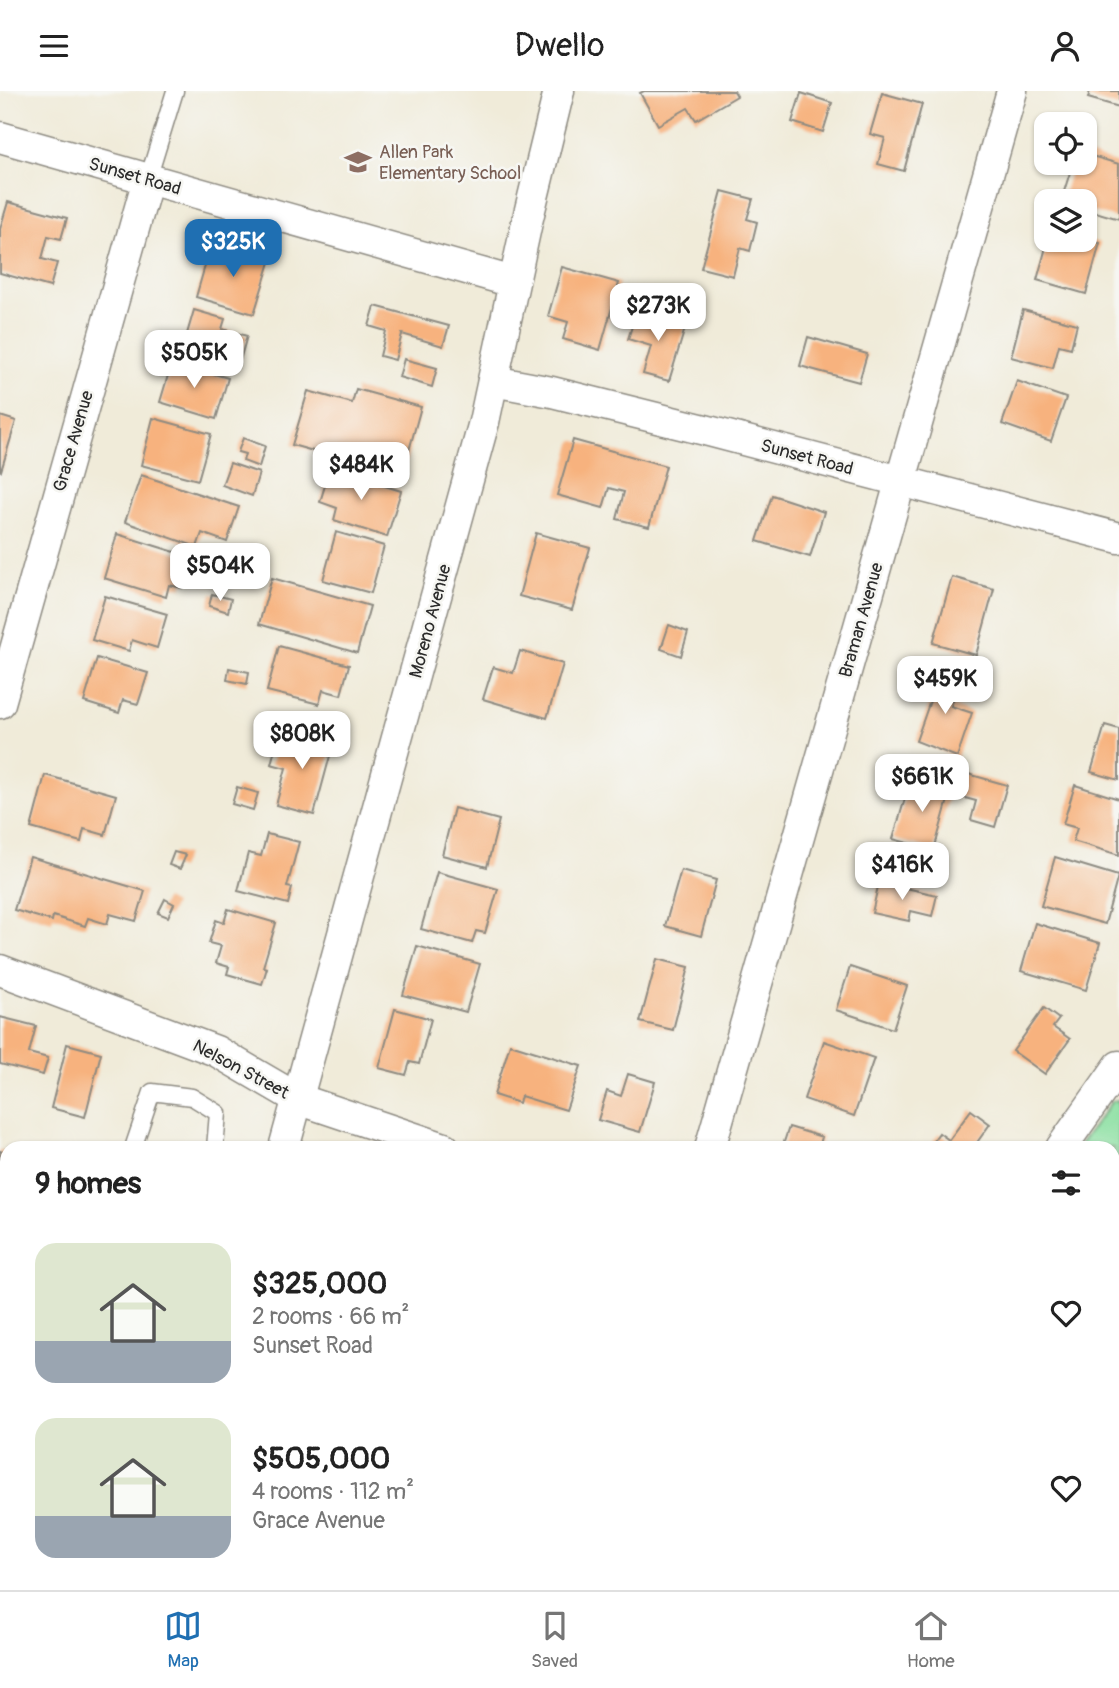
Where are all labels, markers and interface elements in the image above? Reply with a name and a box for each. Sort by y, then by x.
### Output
text: Dwello [515,26,604,66]
icon: menu [35,27,73,65]
icon: person [1046,27,1084,65]
map controls [1034,112,1097,252]
button: locate [1034,112,1097,175]
place label: Allen Park Elementary School [379,141,521,185]
school or university icon: Allen Park Elementary School [343,147,373,177]
street label: Sunset Road [86,152,184,201]
button: layers [1034,189,1097,252]
pin: $325K [184,219,282,279]
text: $325K [201,227,265,256]
pin: $273K [609,283,707,343]
text: $273K [626,291,690,320]
pin: $505K [145,331,243,390]
text: $505K [161,338,227,367]
street label: Grace Avenue [48,388,99,494]
street label: Sunset Road [758,434,856,481]
pin: $484K [312,443,410,502]
text: $484K [329,450,393,479]
pin: $504K [171,543,269,603]
text: $504K [186,551,254,580]
street label: Braman Avenue [834,560,889,680]
street label: Moreno Avenue [404,562,457,680]
pin: $459K [896,657,994,716]
text: $459K [913,664,977,693]
pin: $808K [253,711,351,771]
text: $808K [269,719,335,748]
pin: $661K [873,755,971,814]
text: $661K [891,762,953,791]
pin: $416K [853,843,951,902]
text: $416K [871,850,933,879]
street label: Nelson Street [189,1034,294,1105]
icon: filters [1047,1164,1085,1202]
text: 9 homes [35,1165,141,1202]
text: $325,000 [252,1265,387,1302]
icon: home [91,1271,175,1355]
icon: heart [1047,1294,1085,1332]
text: 2 rooms · 66 m² [252,1302,409,1331]
text: Sunset Road [252,1331,373,1360]
text: $505,000 [252,1440,390,1477]
icon: home [91,1446,175,1530]
icon: heart [1047,1469,1085,1507]
text: 4 rooms · 112 m² [252,1477,414,1506]
text: Grace Avenue [252,1506,385,1535]
tab: Map [164,1607,202,1673]
tab: Saved [531,1607,578,1673]
tab: Home [907,1607,955,1673]

